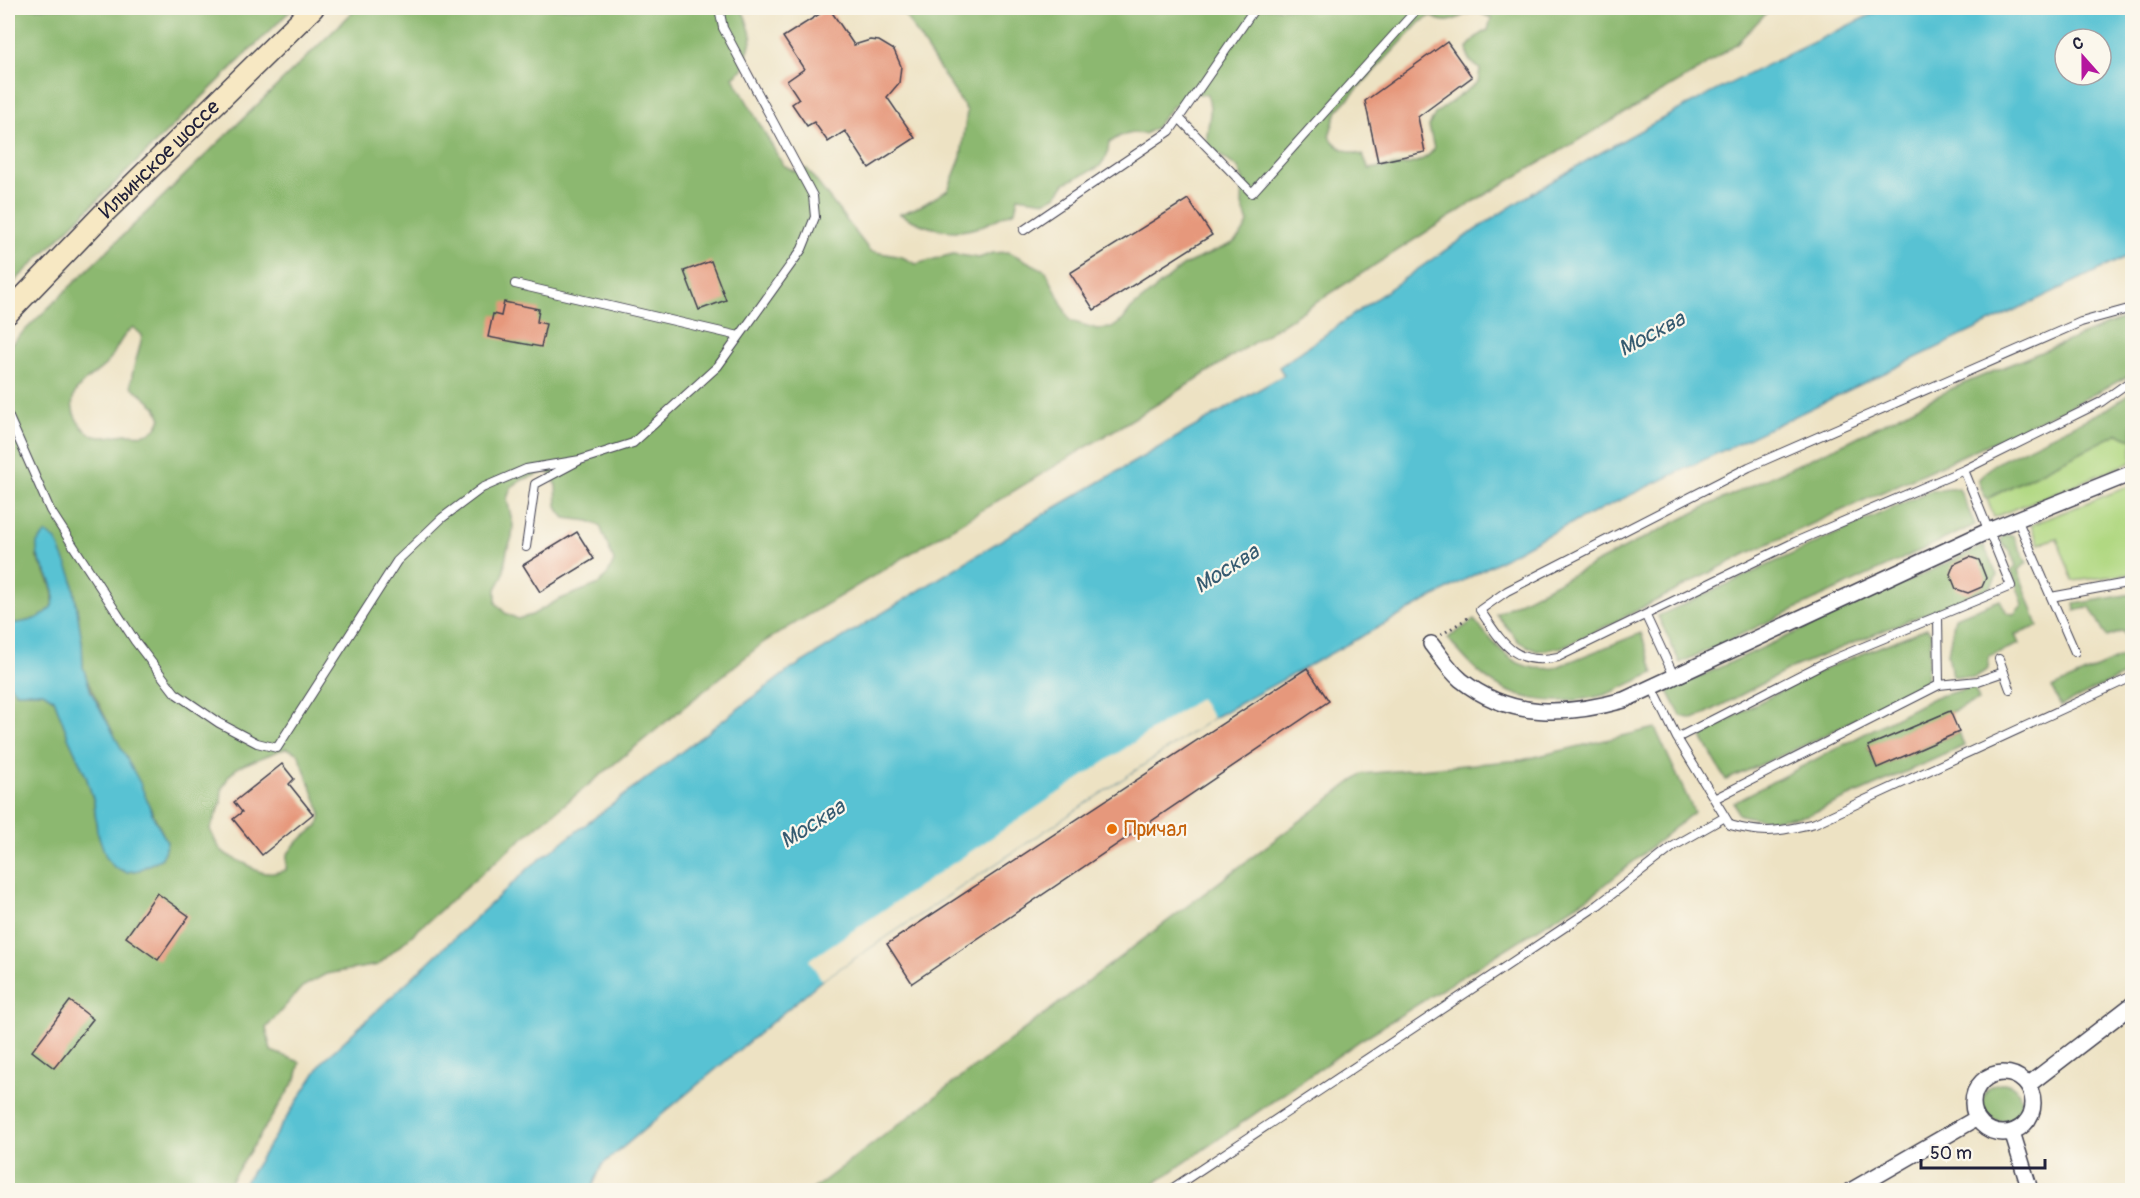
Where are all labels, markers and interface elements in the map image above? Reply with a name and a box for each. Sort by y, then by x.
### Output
north arrow [2053,27,2113,87]
text: С [2070,33,2086,55]
street label: Ильинское шоссе [93,93,226,224]
water label: Москва [1613,304,1691,363]
water label: Москва [1189,537,1266,600]
water label: Москва [775,792,852,855]
place label: Причал [1124,816,1187,843]
marker: Причал [1105,822,1119,836]
scale bar [1921,1132,2046,1170]
text: 50 m [1930,1142,1972,1165]

